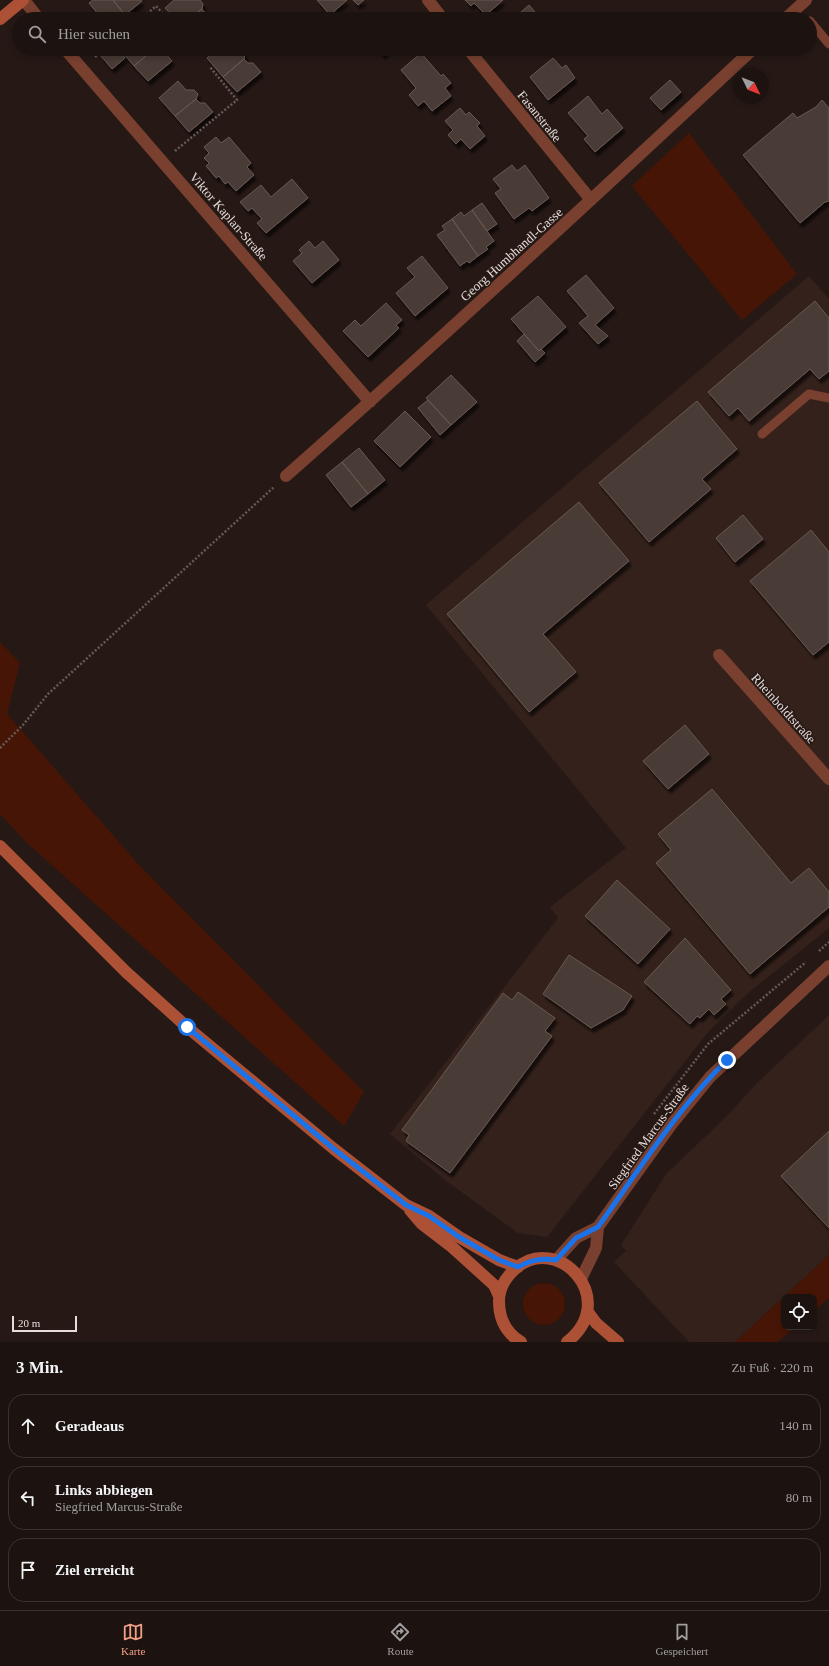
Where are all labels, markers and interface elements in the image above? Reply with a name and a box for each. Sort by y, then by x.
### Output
search box [12,12,817,56]
icon: search [26,23,48,45]
text: Hier suchen [58,26,130,42]
north arrow [733,68,769,104]
street label: Fasanstraße [514,88,565,145]
street label: Viktor Kaplan-Straße [186,169,271,263]
street label: Georg Humbhandl-Gasse [457,204,566,304]
street label: Rheinboldtstraße [748,670,819,747]
route start [178,1018,196,1036]
route end [718,1051,736,1069]
street label: Siegfried Marcus-Straße [605,1080,692,1192]
map controls [781,1294,817,1330]
button: locate [781,1294,817,1330]
scale bar [12,1314,77,1333]
text: 20 m [18,1317,40,1329]
text: 3 Min. [16,1358,63,1377]
text: Zu Fuß · 220 m [731,1360,813,1375]
icon: ahead [17,1415,39,1437]
text: Geradeaus [55,1418,124,1434]
text: 140 m [779,1418,812,1433]
text: Links abbiegen [55,1482,153,1498]
icon: left [17,1487,39,1509]
text: 80 m [786,1490,812,1505]
text: Siegfried Marcus-Straße [55,1499,182,1514]
icon: arrive [17,1559,39,1581]
text: Ziel erreicht [55,1562,134,1578]
tab: Karte [121,1621,145,1657]
tab: Route [387,1621,414,1657]
tab: Gespeichert [655,1621,708,1657]

